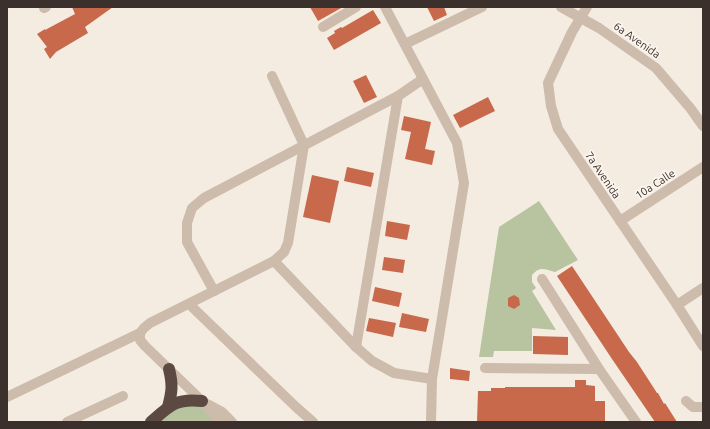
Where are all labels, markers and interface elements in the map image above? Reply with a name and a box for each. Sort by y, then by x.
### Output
street label: 6a Avenida [611,20,663,60]
street label: 7a Avenida [583,149,623,201]
street label: 10a Calle [633,167,677,201]

